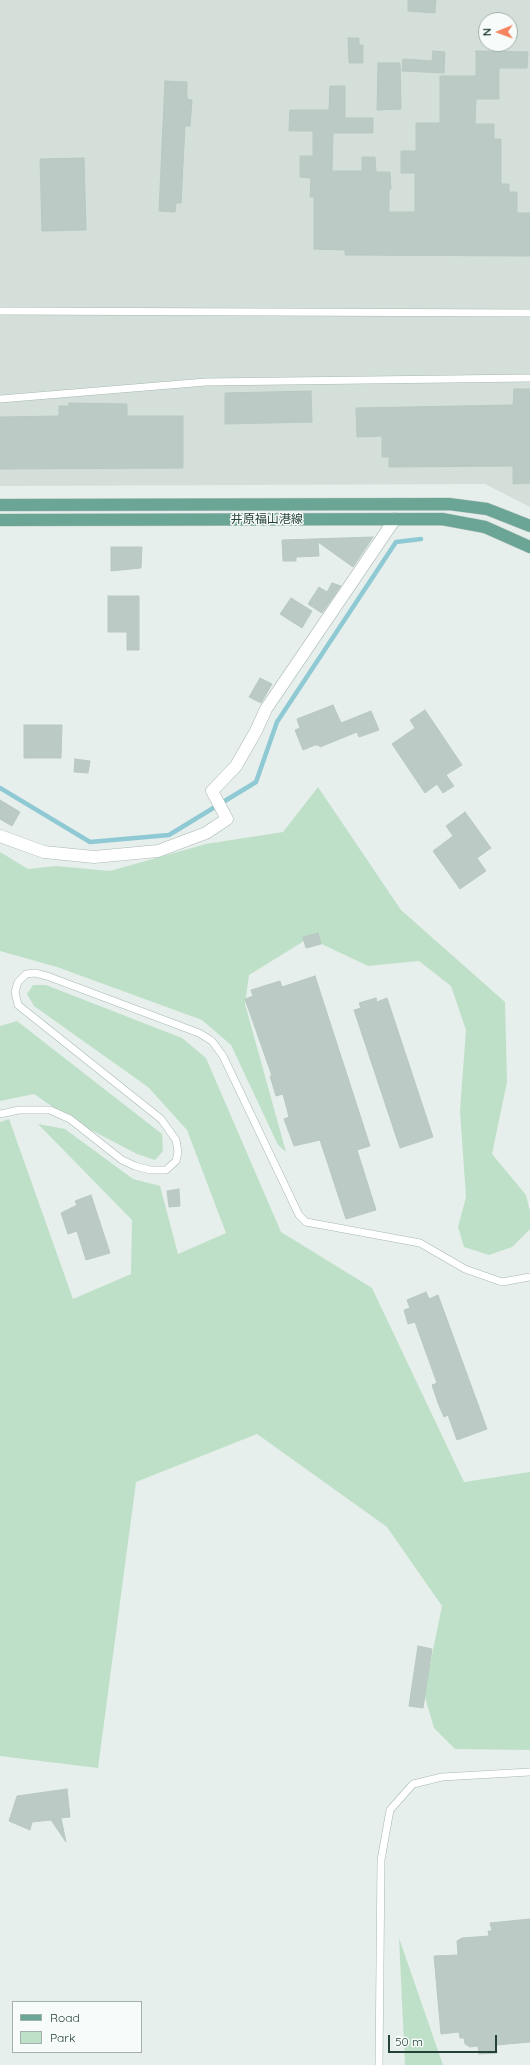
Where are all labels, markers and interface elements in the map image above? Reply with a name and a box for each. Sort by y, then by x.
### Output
north arrow [478,12,518,52]
text: N [480,28,494,36]
street label: 井原福山港線 [231,512,303,526]
legend [12,2001,142,2053]
text: Road [50,2010,80,2025]
scale bar [390,2027,499,2053]
text: Park [50,2030,75,2045]
text: 50 m [395,2034,423,2049]

